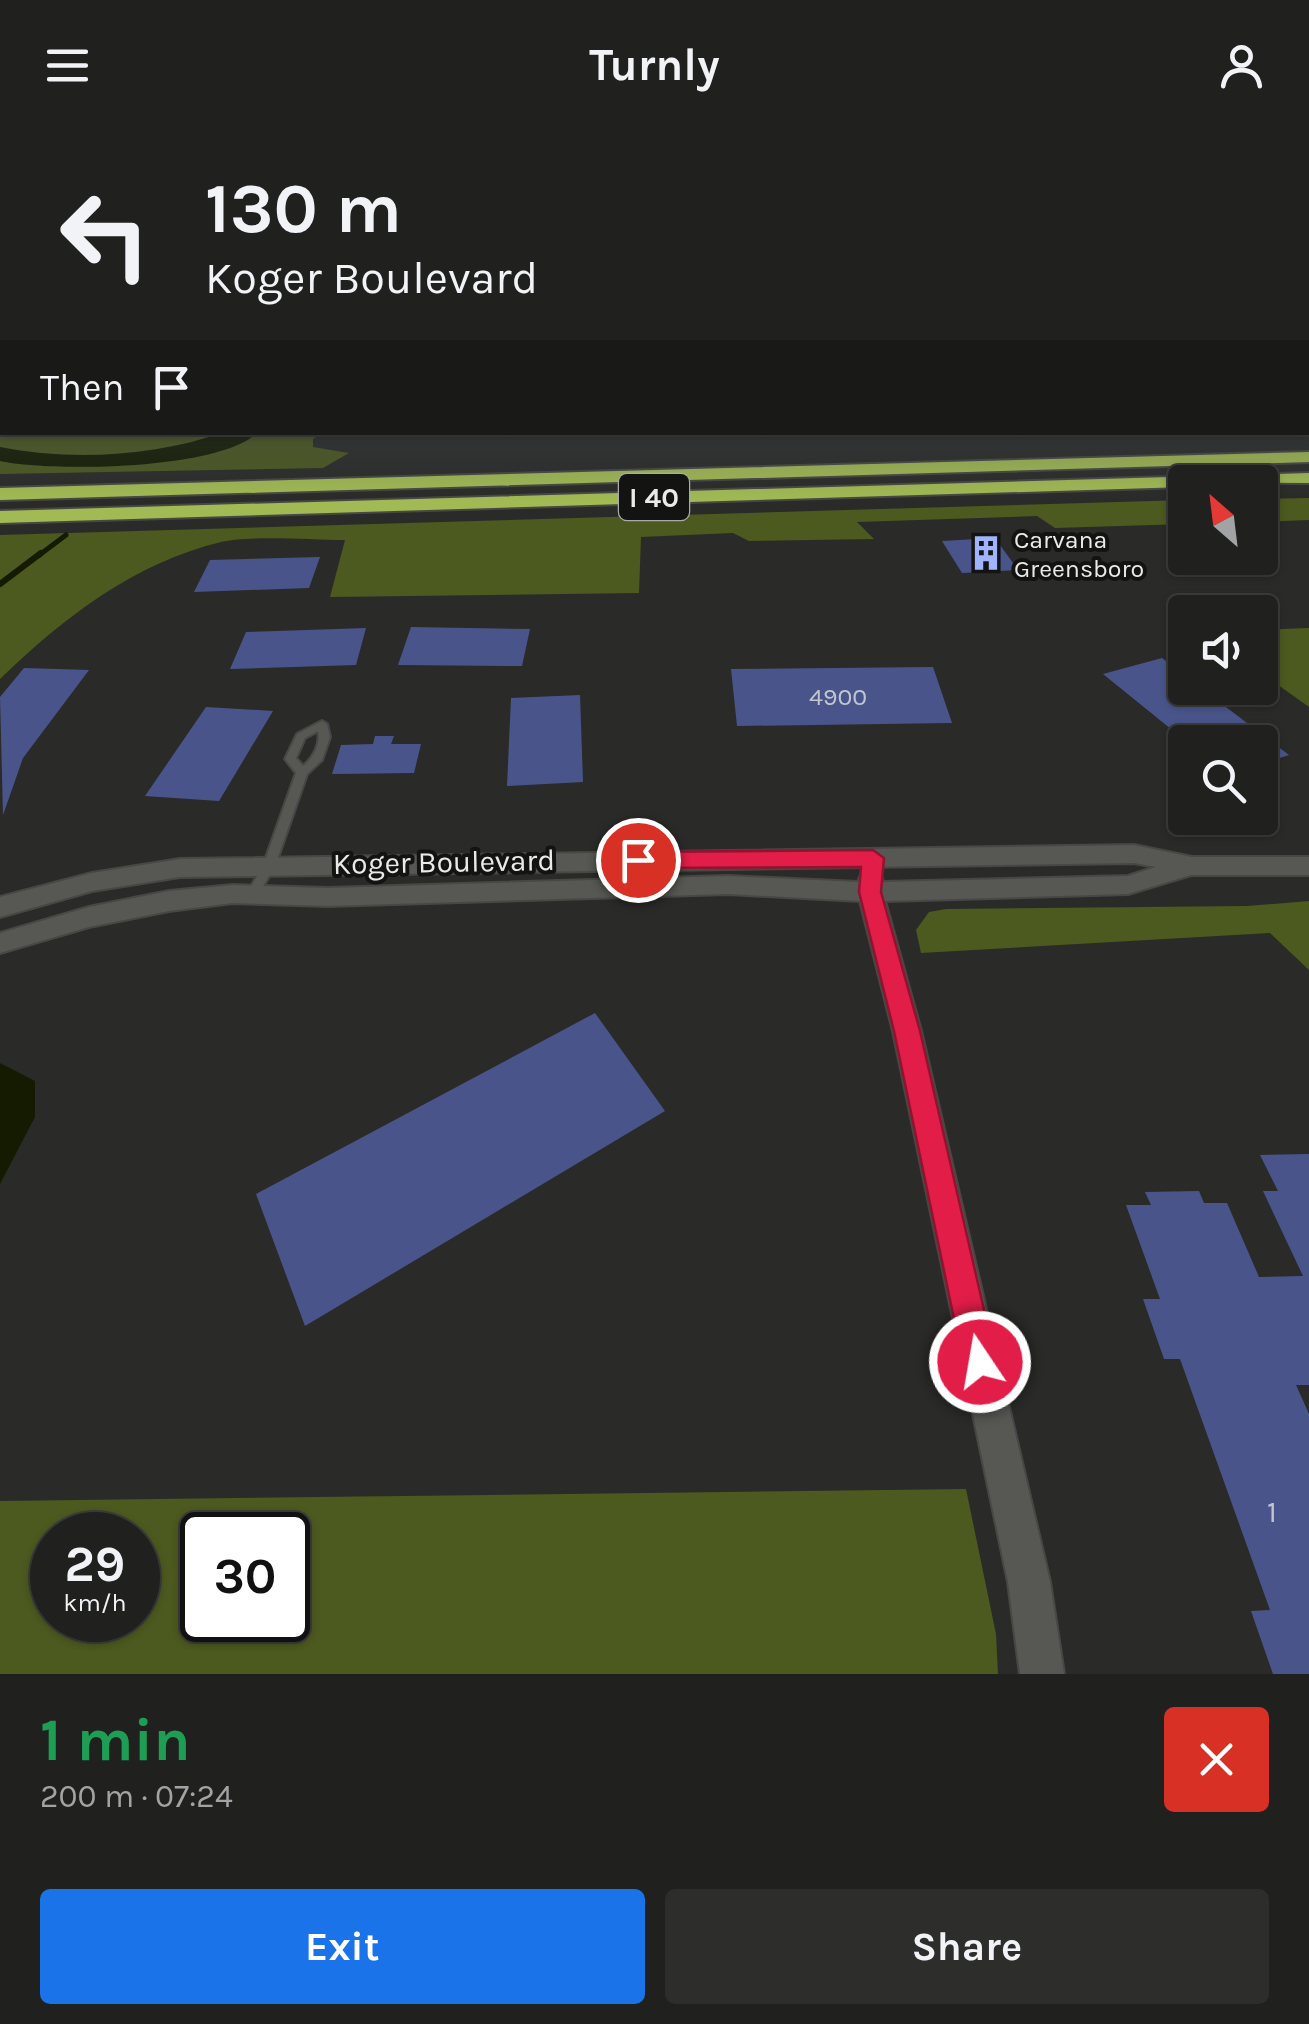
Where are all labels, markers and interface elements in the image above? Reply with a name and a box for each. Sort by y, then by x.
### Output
icon: menu [40,38,95,93]
icon: person [1214,38,1269,93]
text: Turnly [589,39,720,91]
text: 130 m [205,168,402,250]
icon: left [40,170,170,300]
text: Koger Boulevard [205,252,538,304]
icon: arrive [144,360,199,415]
text: Then [40,365,124,410]
north arrow [1168,465,1278,575]
map controls [1168,465,1278,835]
road number: I 40 [619,474,689,520]
place label: Carvana Greensboro [1014,525,1144,583]
building icon: Carvana Greensboro [967,534,1005,572]
button: sound [1168,595,1278,705]
house number: 4900 [809,682,867,711]
button: search [1168,725,1278,835]
pin [596,818,681,903]
icon: arrive [611,833,666,888]
street label: Koger Boulevard [333,842,555,882]
position arrow [928,1310,1032,1414]
house number: 1 [1267,1494,1277,1530]
speed limit sign: 30 [180,1512,310,1642]
text: 29 [65,1535,125,1594]
text: km/h [63,1588,127,1617]
text: 1 min [40,1705,191,1775]
button: close [1164,1707,1269,1812]
text: 200 m · 07:24 [40,1778,233,1815]
button: Exit [40,1889,645,2004]
button: Share [665,1889,1269,2004]

